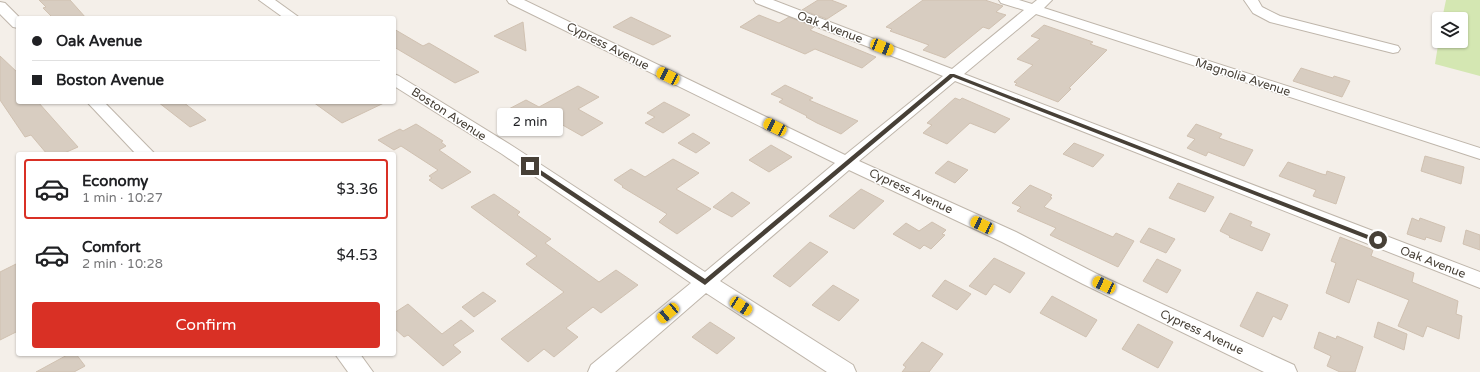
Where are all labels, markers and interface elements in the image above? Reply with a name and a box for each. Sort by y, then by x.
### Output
street label: Oak Avenue [795,8,865,46]
map controls [1432,12,1468,48]
button: layers [1432,12,1468,48]
street label: Cypress Avenue [564,19,652,73]
text: Oak Avenue [56,32,142,50]
car [869,37,895,57]
street label: Magnolia Avenue [1194,55,1293,99]
car [655,65,681,87]
text: Boston Avenue [56,71,164,89]
street label: Boston Avenue [409,85,489,144]
callout: 2 min [497,108,563,136]
text: 2 min [513,114,547,130]
car [762,116,788,138]
route end [521,157,539,175]
street label: Cypress Avenue [867,166,955,217]
icon: car [34,171,70,207]
text: Economy [82,172,148,190]
text: $3.36 [337,180,378,198]
text: 1 min · 10:27 [82,190,163,206]
car [969,214,995,236]
route start [1369,231,1387,249]
icon: car [34,237,70,273]
text: Comfort [82,238,141,256]
street label: Oak Avenue [1398,243,1468,281]
text: $4.53 [337,246,378,264]
text: 2 min · 10:28 [82,256,163,272]
car [1091,274,1117,296]
car [728,294,754,318]
car [655,301,681,325]
button: Confirm [32,302,380,348]
street label: Cypress Avenue [1158,307,1246,358]

